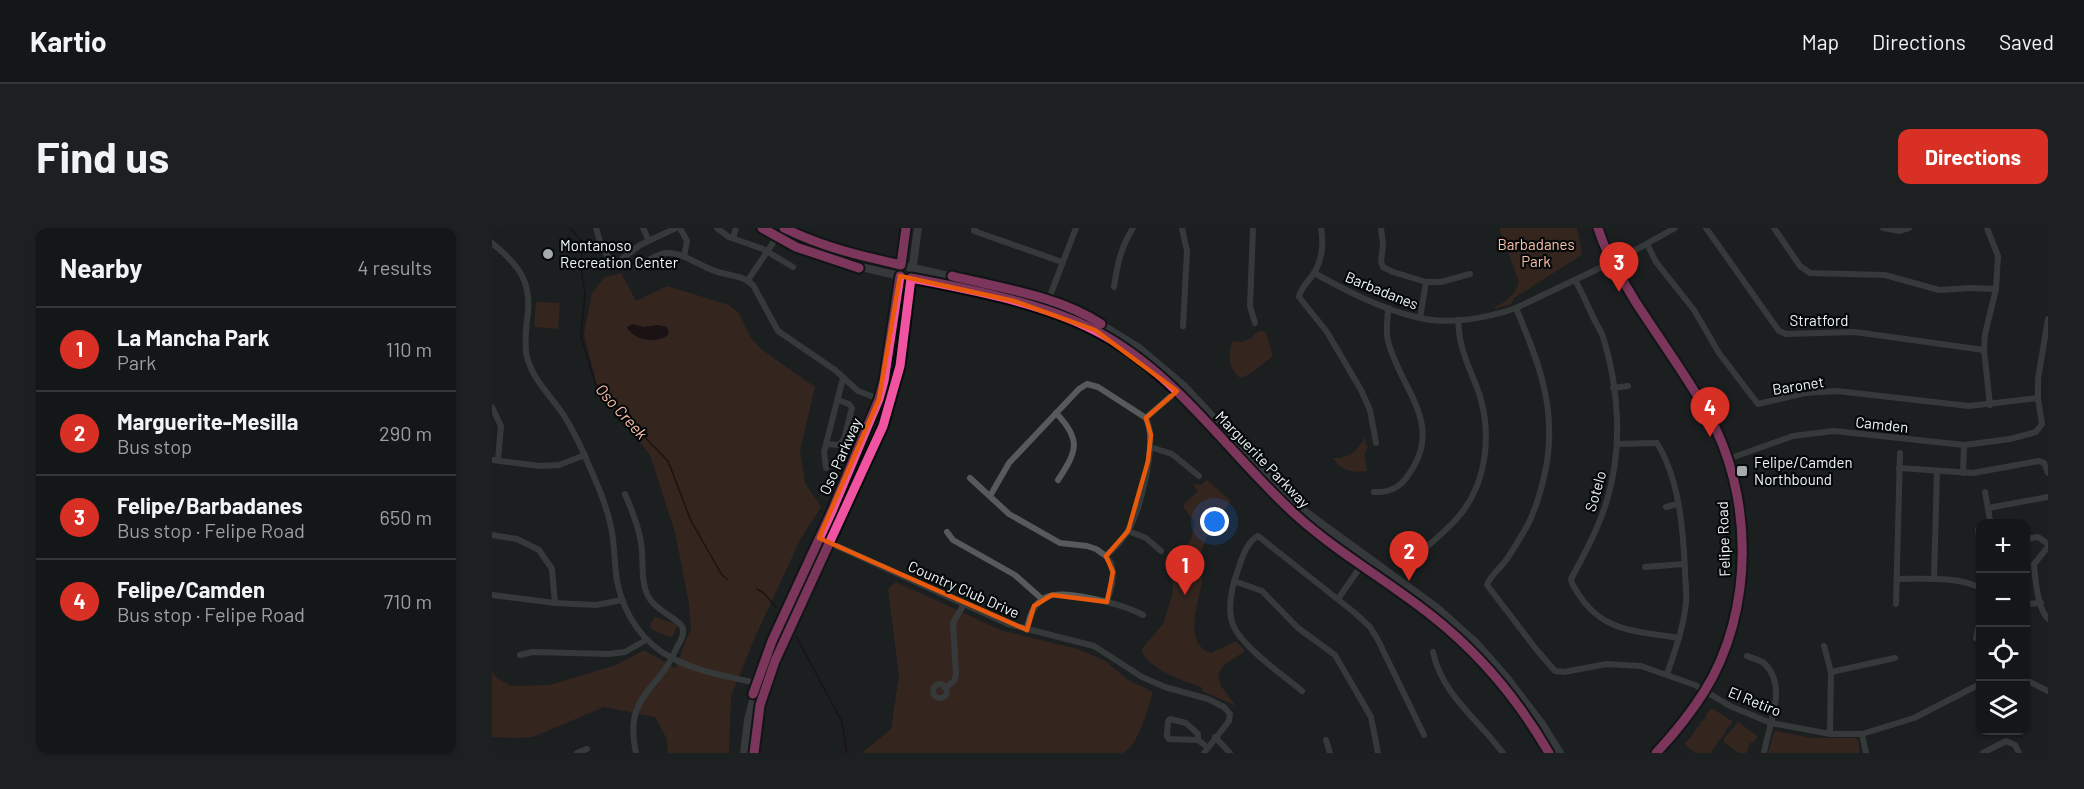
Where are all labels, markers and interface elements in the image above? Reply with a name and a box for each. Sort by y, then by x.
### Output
text: Kartio [30,24,107,58]
text: Map [1802,29,1839,54]
text: Directions [1872,29,1966,54]
text: Saved [1999,29,2054,54]
button: Directions [1898,129,2048,184]
text: Find us [36,131,169,181]
park label: Barbadanes Park [1497,235,1575,270]
place label: Montanoso Recreation Center [560,236,679,271]
pin: 3 [1600,242,1638,292]
marker: Montanoso Recreation Center [541,247,555,261]
text: Nearby [60,252,142,283]
text: 4 results [357,255,432,279]
street label: Barbadanes [1343,267,1421,313]
street label: Stratford [1789,311,1849,329]
text: La Mancha Park [117,324,270,350]
text: 1 [76,337,83,361]
text: 110 m [386,337,432,361]
text: Park [117,350,156,374]
street label: Baronet [1771,372,1825,398]
water label: Oso Creek [592,379,652,443]
pin: 4 [1690,388,1730,437]
street label: Marguerite Parkway [1212,407,1314,511]
text: Marguerite-Mesilla [117,408,298,434]
street label: Camden [1855,412,1909,436]
street label: Oso Parkway [815,415,865,497]
text: 2 [74,421,85,445]
text: 290 m [379,421,432,445]
text: Bus stop [117,434,192,458]
place label: Felipe/Camden Northbound [1754,453,1852,488]
marker: Felipe/Camden Northbound [1735,464,1749,478]
street label: Sotelo [1581,468,1609,514]
text: Felipe/Barbadanes [117,492,303,518]
street label: Felipe Road [1713,501,1733,577]
text: 3 [74,505,85,529]
text: 650 m [380,505,432,529]
your location [1200,507,1229,536]
text: Bus stop · Felipe Road [117,518,305,542]
map controls [1976,519,2030,735]
button: + [1976,519,2030,573]
pin: 2 [1390,532,1428,581]
pin: 1 [1166,546,1204,595]
street label: Country Club Drive [906,556,1022,622]
button: − [1976,573,2030,627]
text: Felipe/Camden [117,576,265,602]
text: 4 [73,589,86,613]
text: 710 m [384,589,432,613]
text: Bus stop · Felipe Road [117,602,305,626]
button: locate [1976,627,2030,681]
button: layers [1976,681,2030,735]
street label: El Retiro [1726,682,1784,720]

